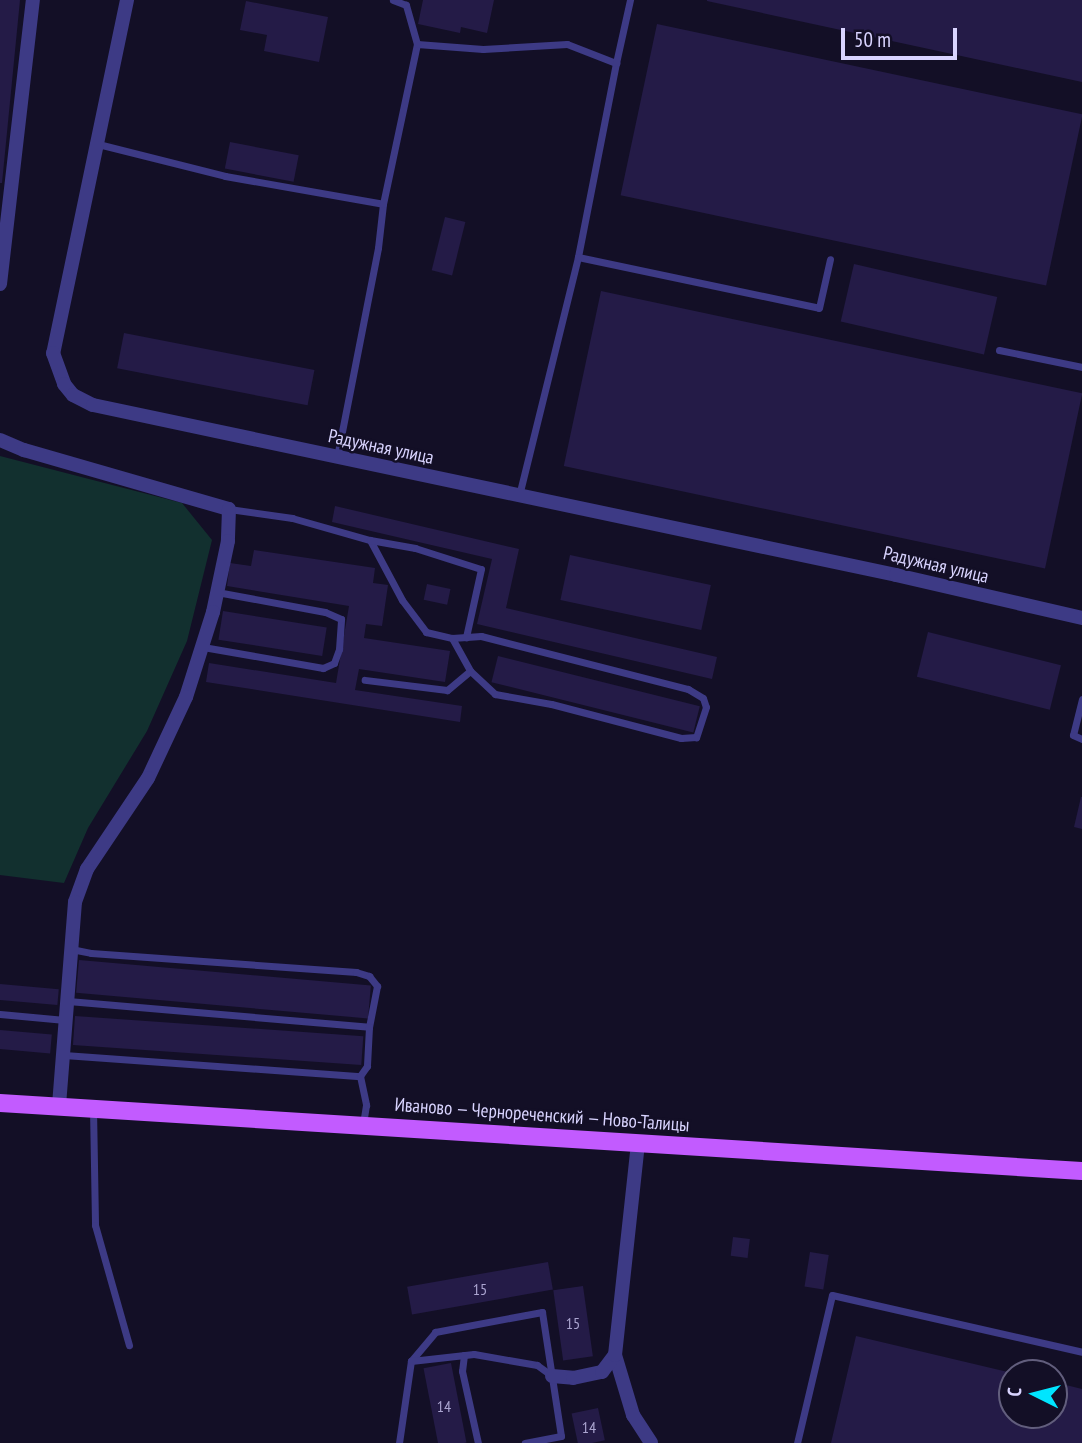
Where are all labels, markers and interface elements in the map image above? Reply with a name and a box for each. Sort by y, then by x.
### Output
scale bar [844,14,960,58]
text: 50 m [854,26,891,53]
street label: Радужная улица [326,425,436,469]
street label: Радужная улица [881,542,991,588]
street label: Иваново — Чернореченский — Ново-Талицы [392,1093,692,1137]
house number: 15 [473,1279,487,1299]
house number: 15 [566,1313,580,1333]
north arrow [998,1359,1068,1429]
text: С [1002,1386,1026,1398]
house number: 14 [437,1396,451,1416]
house number: 14 [582,1417,596,1437]

